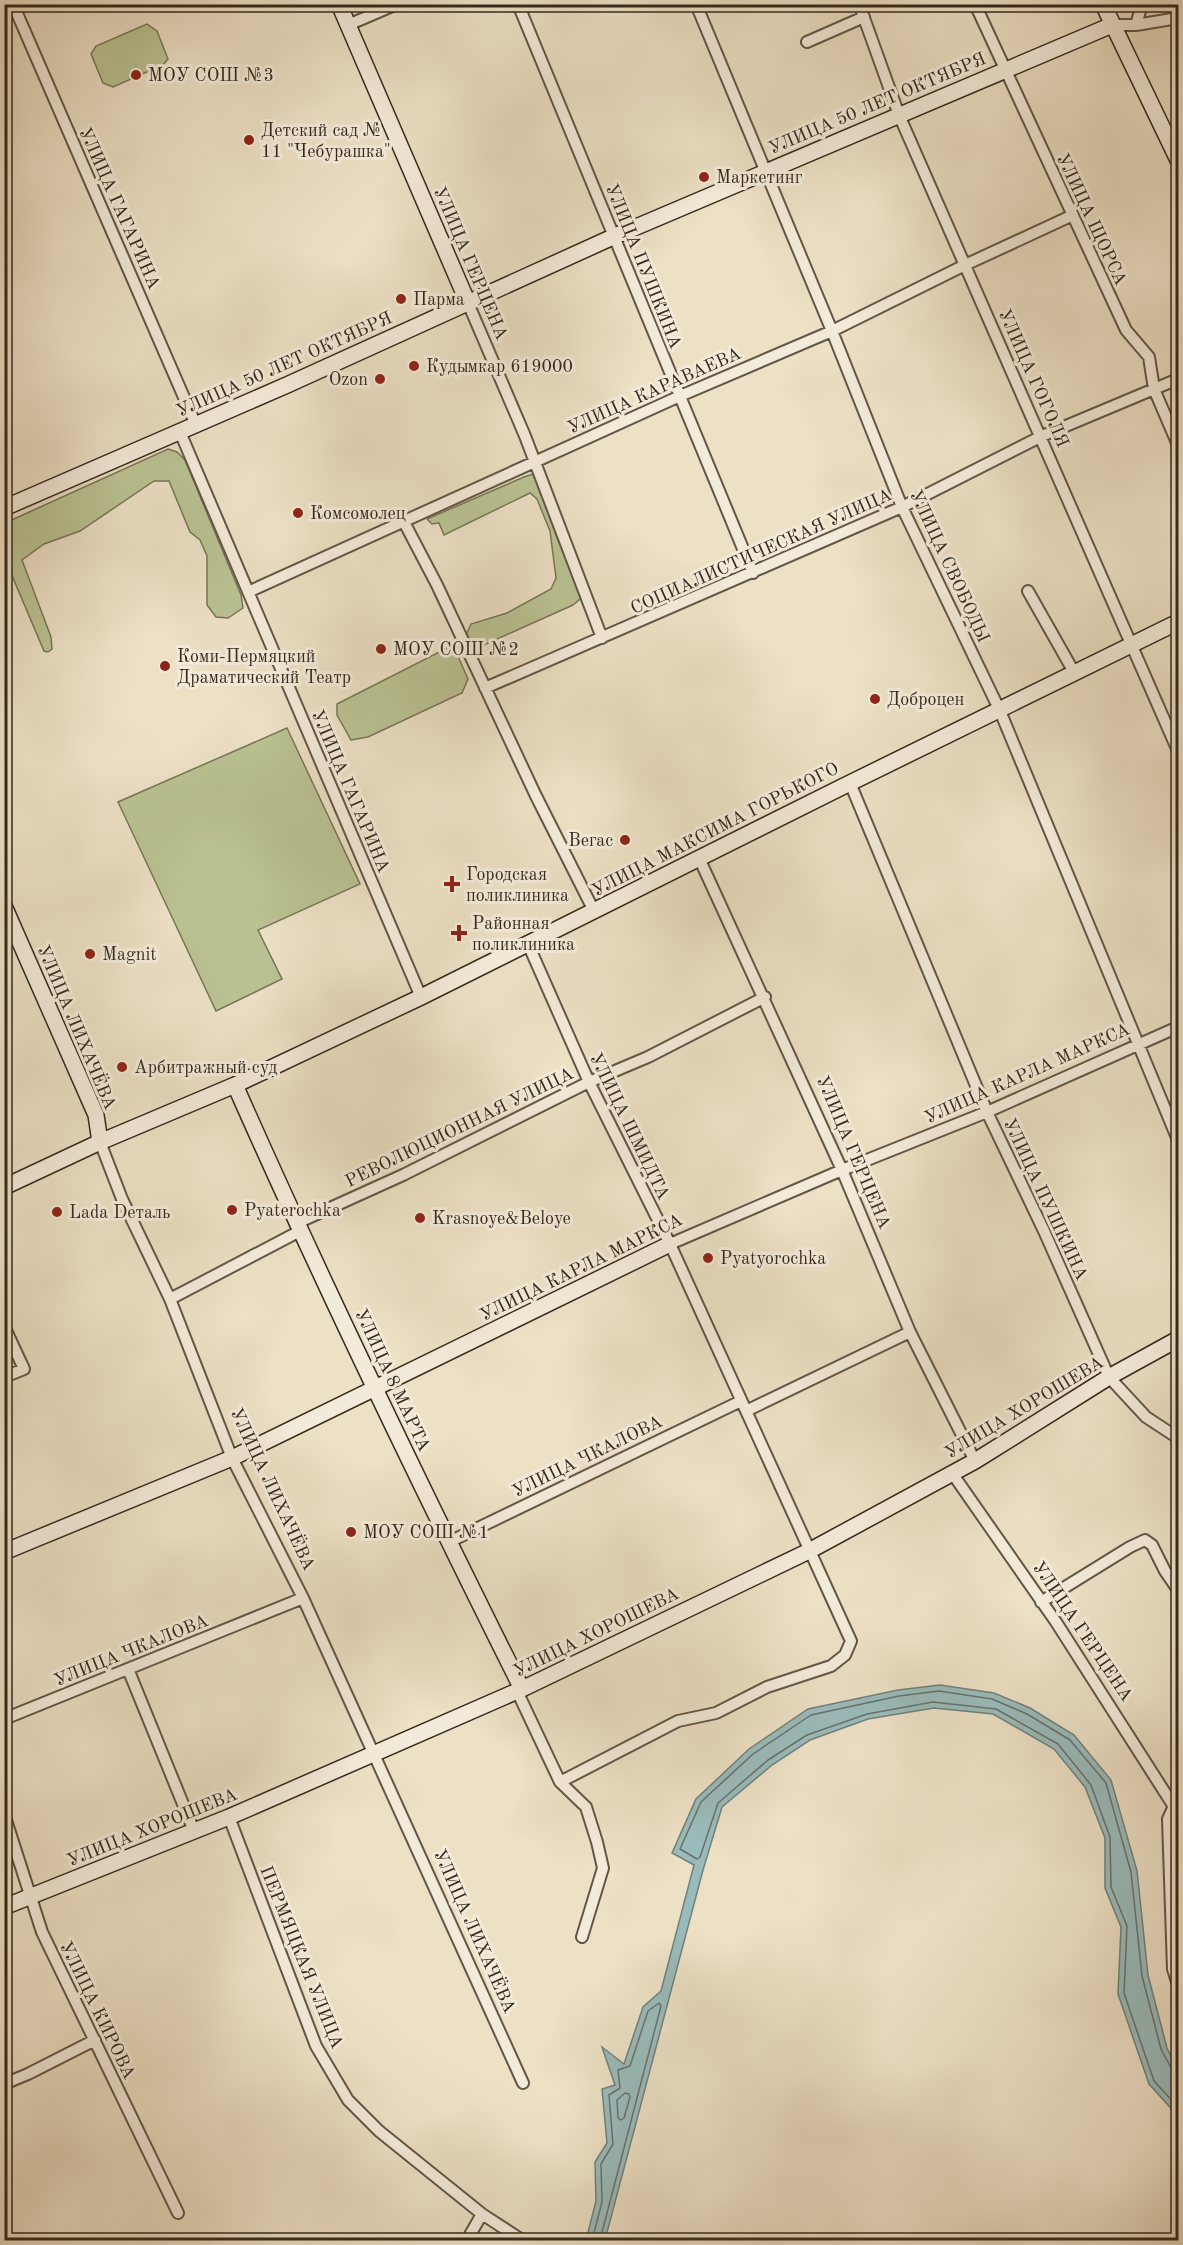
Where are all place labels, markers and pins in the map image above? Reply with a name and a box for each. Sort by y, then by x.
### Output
place label: МОУ СОШ №3 [148,67,274,85]
marker: МОУ СОШ №3 [129,68,143,82]
place label: Детский сад № 11 "Чебурашка" [261,122,391,161]
marker: Детский сад № 11 "Чебурашка" [242,133,256,147]
place label: Маркетинг [716,169,803,187]
marker: Маркетинг [697,170,711,184]
place label: Парма [413,291,465,309]
marker: Парма [394,292,408,306]
place label: Кудымкар 619000 [426,358,573,376]
marker: Кудымкар 619000 [407,359,421,373]
place label: Ozon [329,371,368,389]
marker: Ozon [373,372,387,386]
place label: Комсомолец [310,505,406,523]
marker: Комсомолец [291,506,305,520]
place label: МОУ СОШ №2 [393,641,519,659]
marker: МОУ СОШ №2 [374,642,388,656]
place label: Коми-Пермяцкий Драматический Театр [177,648,351,687]
marker: Коми-Пермяцкий Драматический Театр [158,659,172,673]
place label: Доброцен [887,691,965,709]
marker: Доброцен [868,692,882,706]
place label: Вегас [568,832,613,850]
marker: Вегас [618,833,632,847]
place label: Городская поликлиника [466,866,569,905]
marker: Городская поликлиника [443,875,461,893]
place label: Районная поликлиника [472,915,575,954]
marker: Районная поликлиника [450,924,468,942]
place label: Magnit [102,946,157,964]
marker: Magnit [83,947,97,961]
place label: Арбитражный суд [134,1059,277,1077]
marker: Арбитражный суд [115,1060,129,1074]
place label: Pyaterochka [244,1202,341,1220]
marker: Pyaterochka [225,1203,239,1217]
place label: Lada Dеталь [69,1204,170,1222]
marker: Lada Dеталь [50,1205,64,1219]
place label: Krasnoye&Beloye [432,1210,571,1228]
marker: Krasnoye&Beloye [413,1211,427,1225]
place label: Pyatyorochka [720,1250,826,1268]
marker: Pyatyorochka [701,1251,715,1265]
place label: МОУ СОШ №1 [363,1524,489,1542]
marker: МОУ СОШ №1 [344,1525,358,1539]

